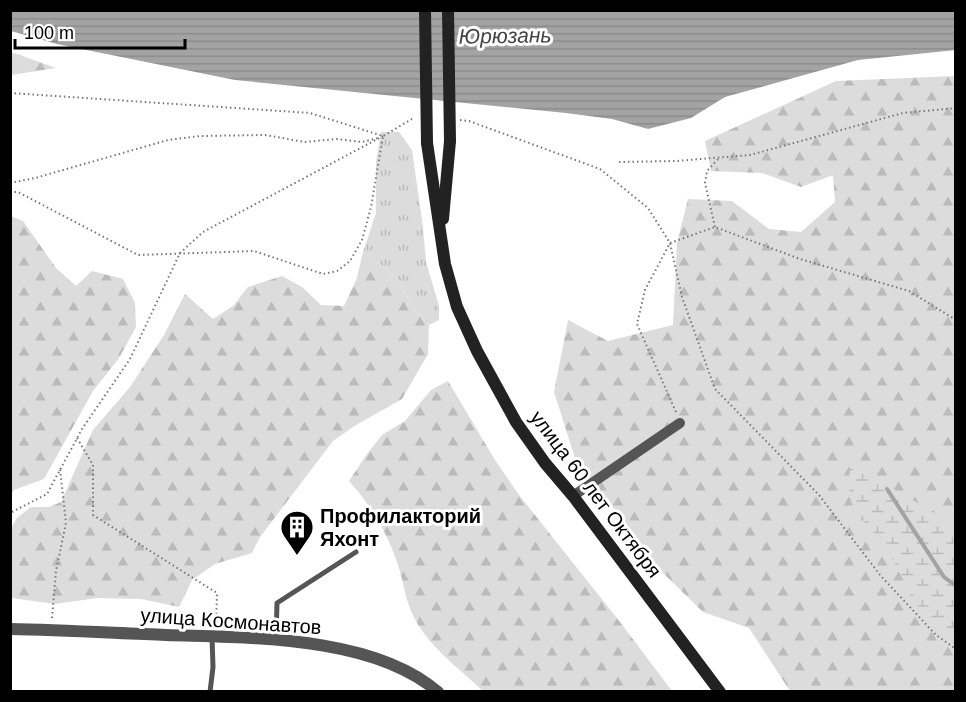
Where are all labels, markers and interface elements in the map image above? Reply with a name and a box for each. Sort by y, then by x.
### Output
scale bar [15,12,184,50]
text: 100 m [24,23,74,43]
water label: Юрюзань [458,23,552,48]
street label: улица 60 лет Октября [526,406,666,582]
place label: Профилакторий Яхонт [320,505,481,550]
building icon: Профилакторий Яхонт [279,509,315,556]
street label: улица Космонавтов [140,604,322,638]

